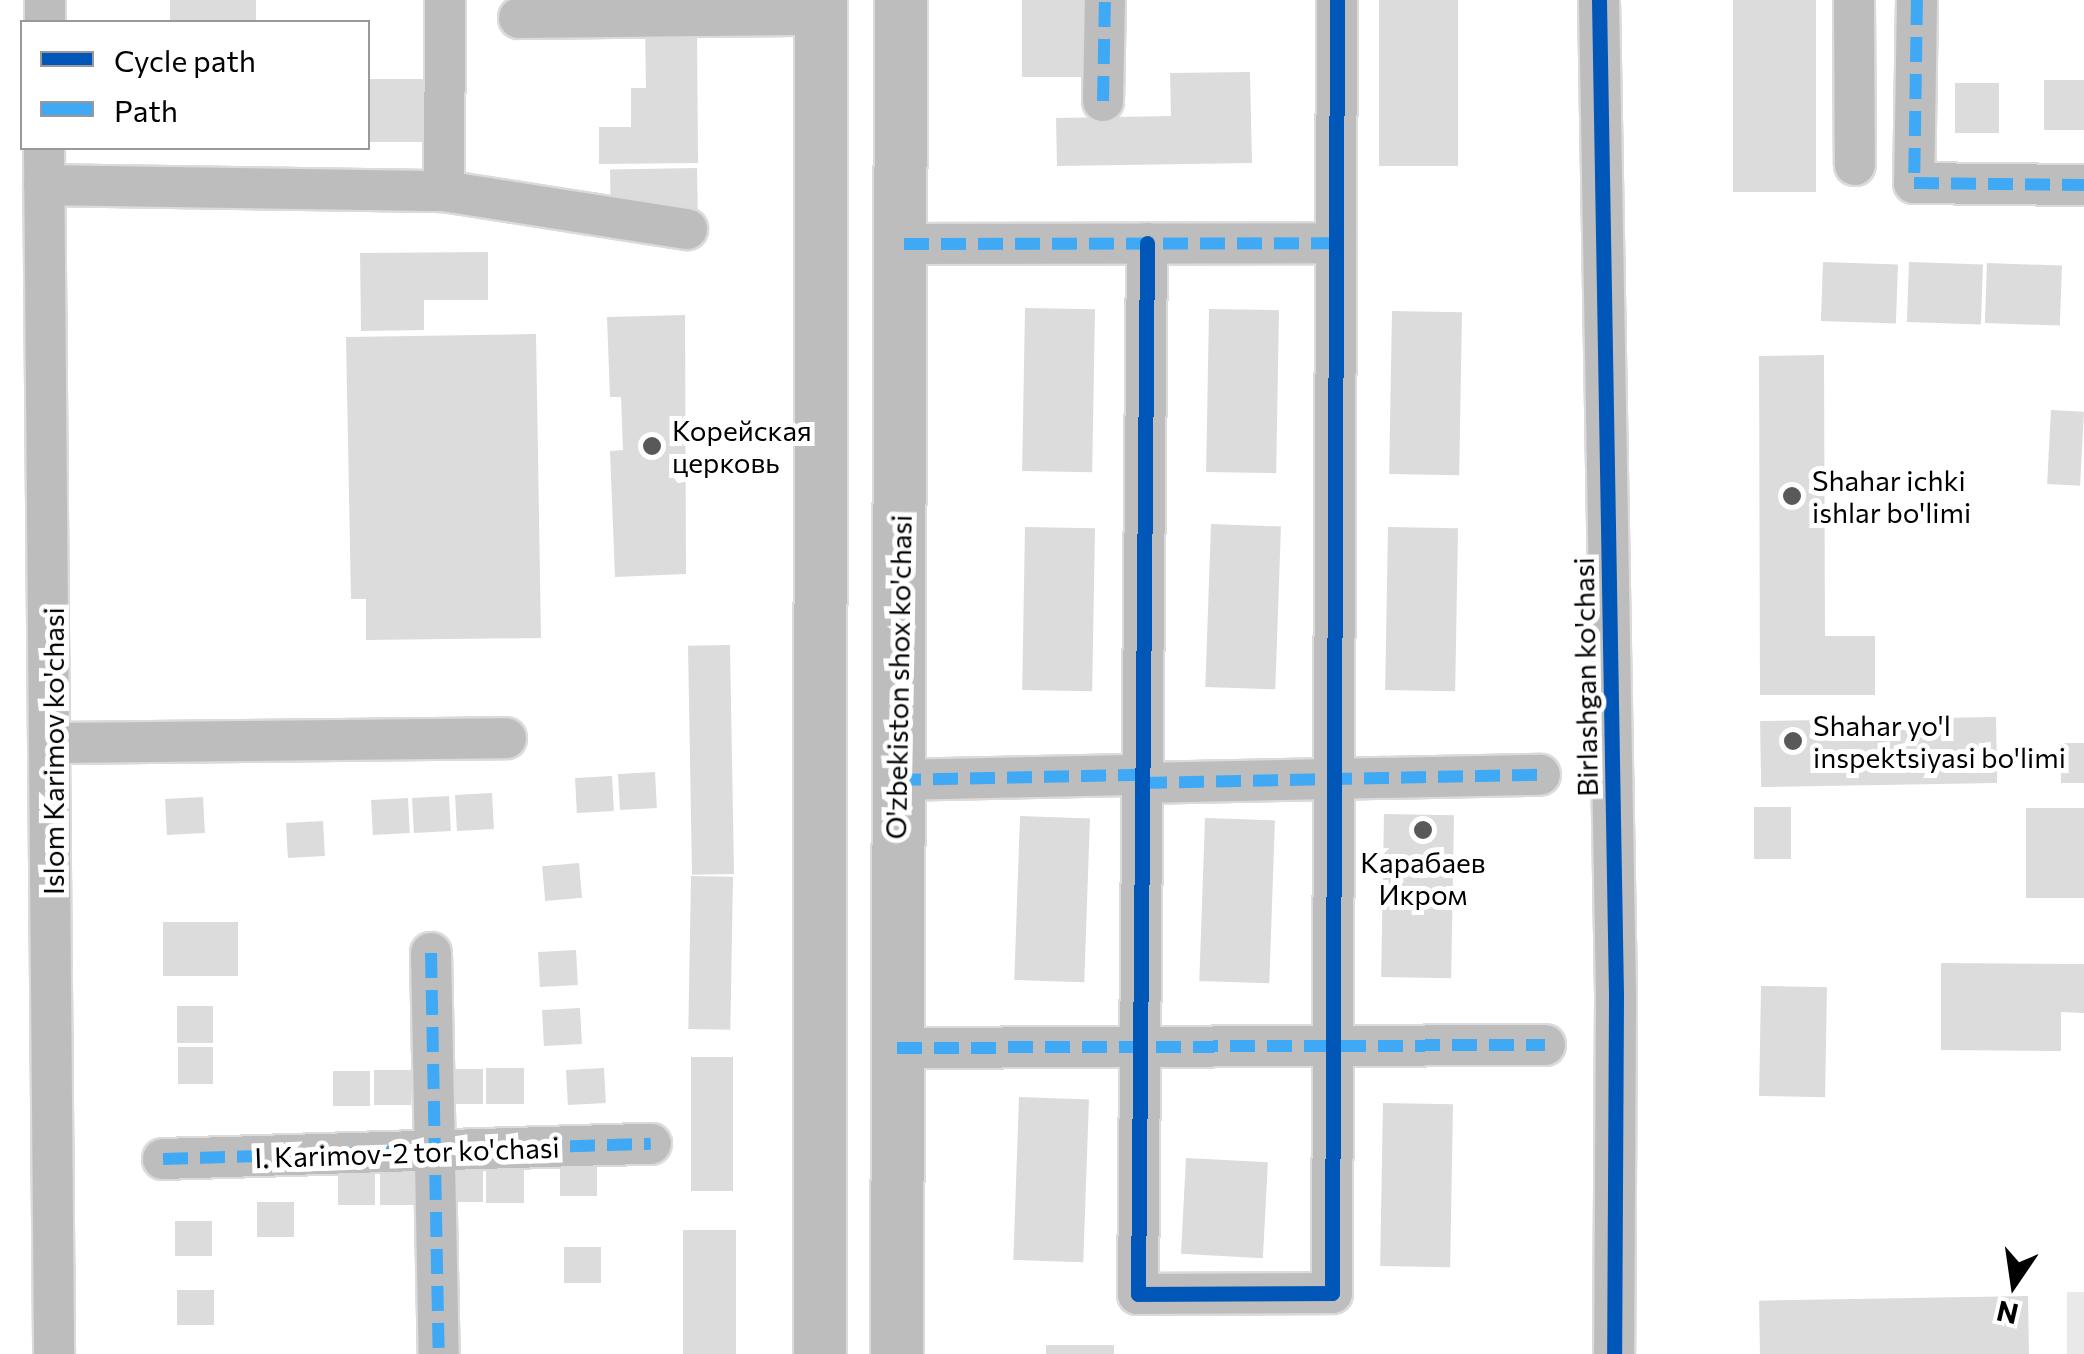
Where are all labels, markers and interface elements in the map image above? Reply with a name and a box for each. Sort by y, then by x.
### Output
legend [20,20,370,150]
text: Cycle path [114,41,256,78]
text: Path [114,91,178,128]
place label: Корейская церковь [672,413,812,479]
marker: Корейская церковь [641,435,663,457]
place label: Shahar ichki ishlar bo'limi [1812,463,1971,529]
marker: Shahar ichki ishlar bo'limi [1781,485,1803,507]
street label: O'zbekiston shox ko'chasi [878,514,918,840]
street label: Birlashgan ko'chasi [1566,557,1604,797]
street label: Islom Karimov ko'chasi [36,607,70,895]
place label: Shahar yo'l inspektsiyasi bo'limi [1813,708,2066,774]
marker: Shahar yo'l inspektsiyasi bo'limi [1782,730,1804,752]
marker: Карабаев Икром [1412,819,1434,841]
place label: Карабаев Икром [1360,845,1486,911]
street label: I. Karimov-2 tor ko'chasi [254,1130,560,1174]
north arrow [1964,1234,2064,1334]
text: N [1993,1294,2021,1332]

